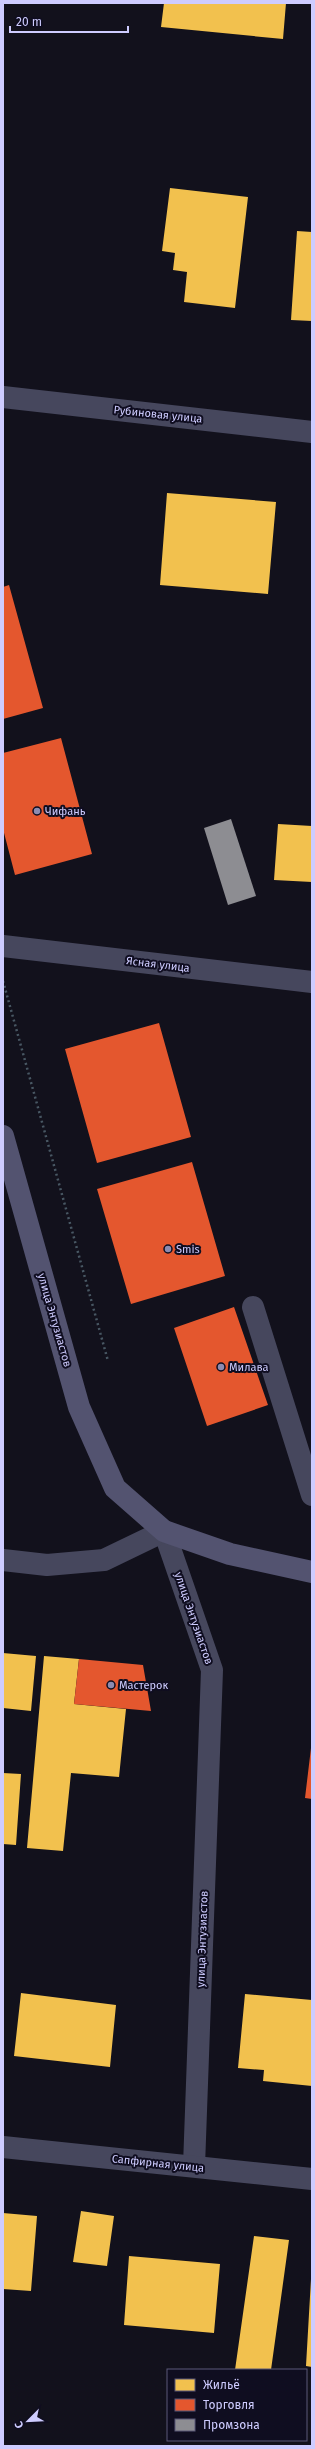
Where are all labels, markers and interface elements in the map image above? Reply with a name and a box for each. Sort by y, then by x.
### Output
scale bar [10,8,128,34]
text: 20 m [16,15,42,29]
street label: Рубиновая улица [113,403,203,426]
place label: Чифань [45,805,86,818]
marker: Чифань [32,806,42,816]
street label: Ясная улица [125,954,191,975]
place label: Smis [176,1243,200,1256]
marker: Smis [163,1244,173,1254]
street label: улица Энтузиастов [35,1272,74,1369]
place label: Милава [229,1361,269,1374]
marker: Милава [216,1362,226,1372]
street label: улица Энтузиастов [172,1570,215,1666]
place label: Мастерок [119,1679,168,1692]
marker: Мастерок [106,1680,116,1690]
street label: улица Энтузиастов [194,1890,211,1988]
street label: Сапфирная улица [111,2152,205,2175]
legend [167,2369,307,2441]
text: Жильё [203,2378,240,2392]
text: Торговля [203,2398,255,2412]
north arrow [8,2401,48,2441]
text: Промзона [203,2418,260,2432]
text: С [12,2419,27,2430]

